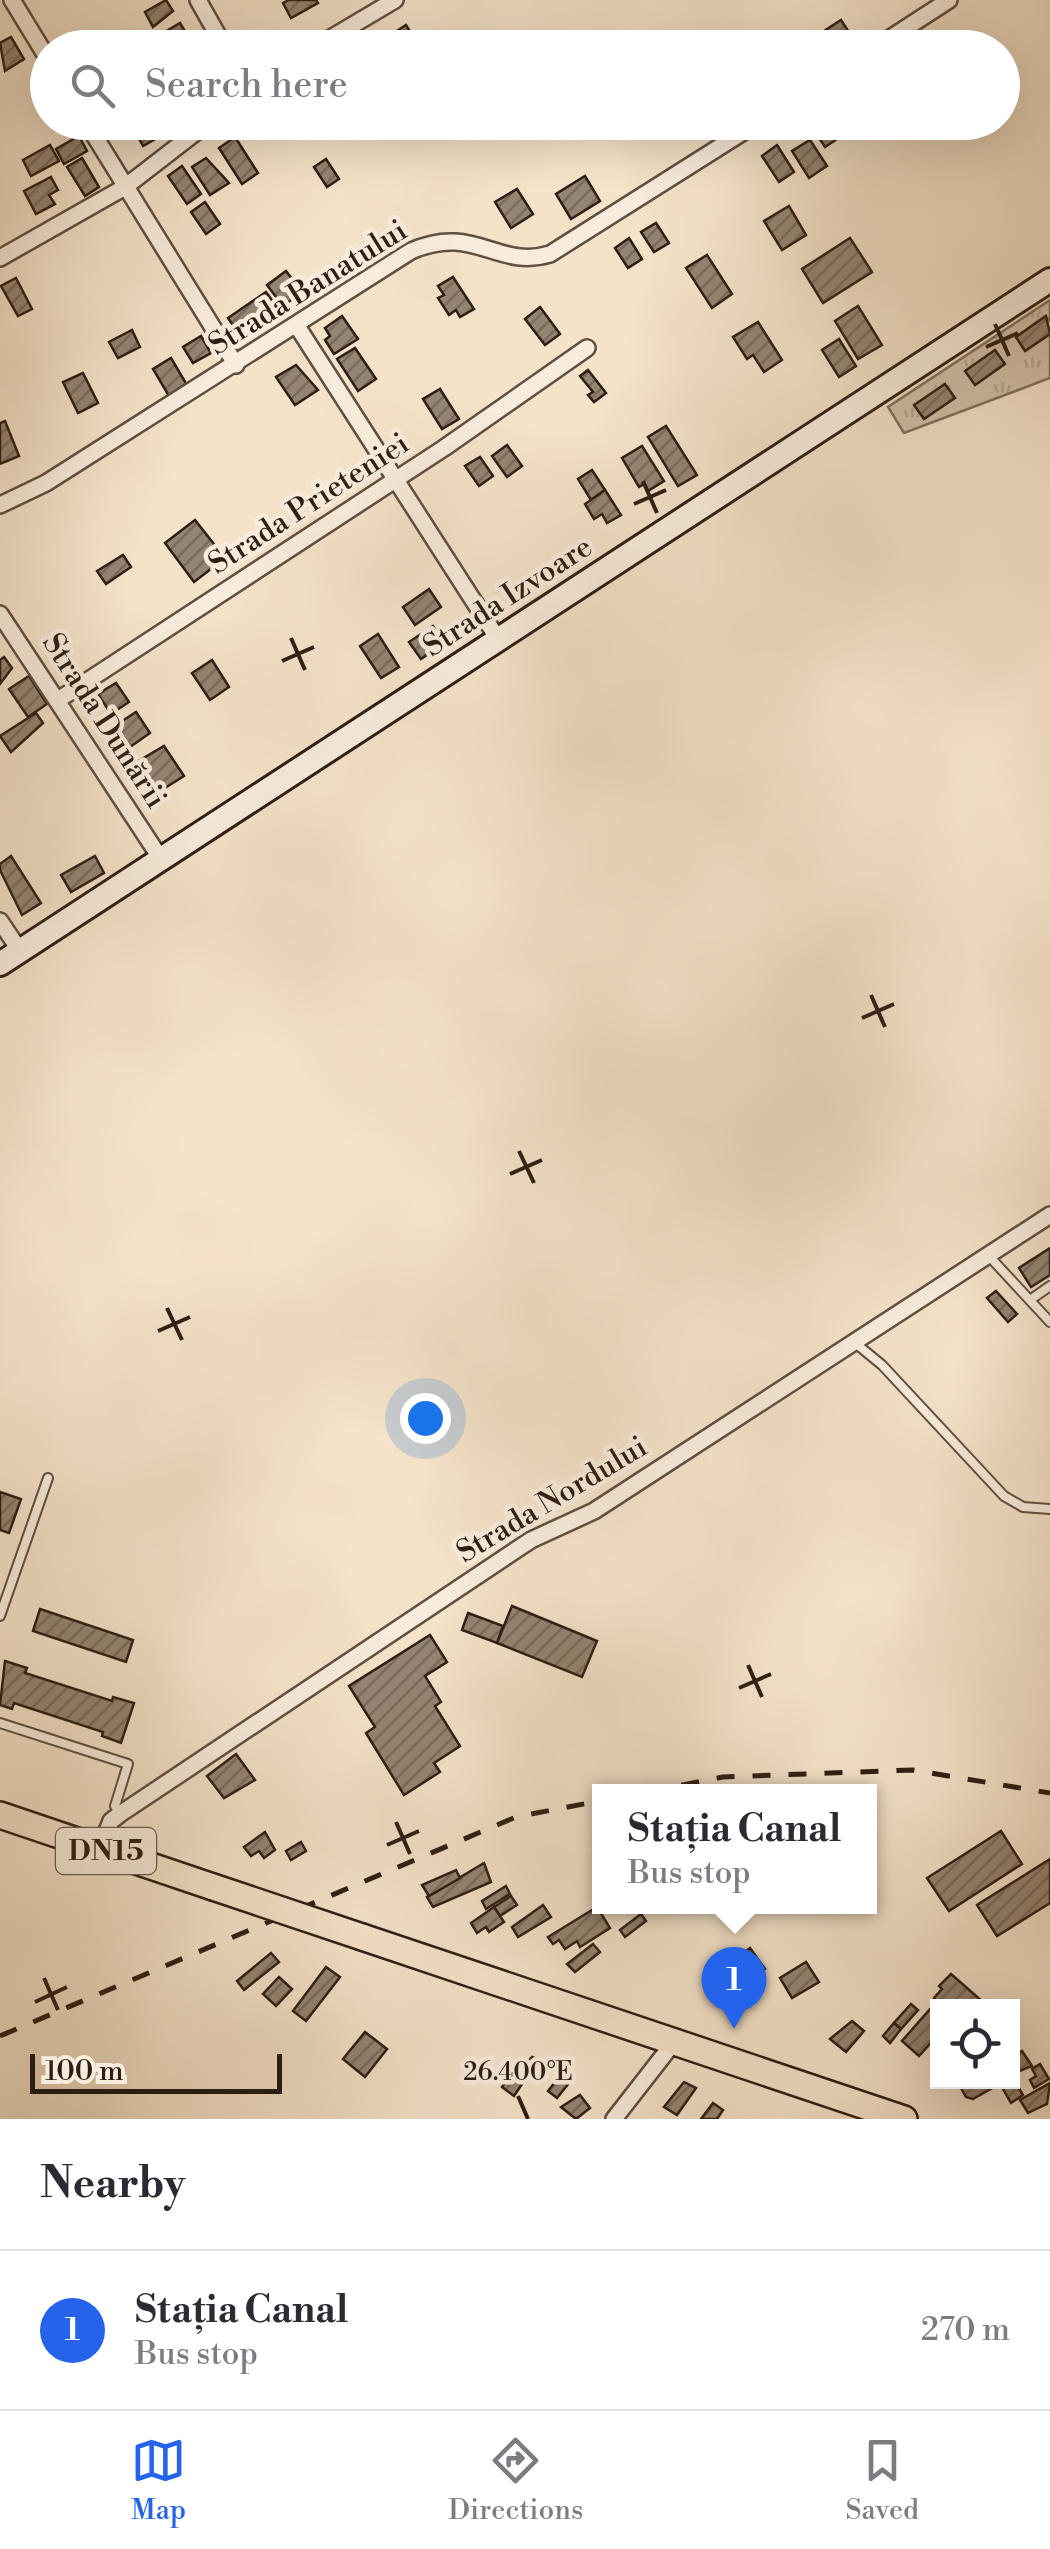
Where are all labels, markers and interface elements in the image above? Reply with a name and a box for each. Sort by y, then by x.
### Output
search box [30,30,1020,140]
icon: search [65,58,120,113]
text: Search here [145,62,348,109]
street label: Strada Banatului [202,212,414,364]
street label: Strada Prieteniei [201,425,417,583]
street label: Strada Izvoare [416,528,600,666]
street label: Strada Dunării [33,626,175,816]
your location [400,1393,451,1444]
street label: Strada Nordului [450,1428,654,1572]
popup [592,1784,877,1914]
text: Stația Canal [628,1806,841,1853]
road number: DN15 [56,1828,156,1874]
text: Bus stop [628,1853,751,1893]
pin: 1 [702,1946,766,2029]
map controls [930,1999,1020,2089]
button: locate [930,1999,1020,2089]
scale bar [30,2049,282,2094]
text: 100 m [45,2054,124,2089]
text: 26.400°E [463,2057,573,2088]
text: Nearby [40,2158,185,2211]
text: Stația Canal [135,2287,348,2334]
text: 1 [65,2310,80,2350]
text: 270 m [921,2310,1010,2350]
text: Bus stop [135,2334,258,2374]
tab: Map [131,2433,186,2528]
tab: Directions [448,2433,583,2528]
tab: Saved [845,2433,919,2528]

